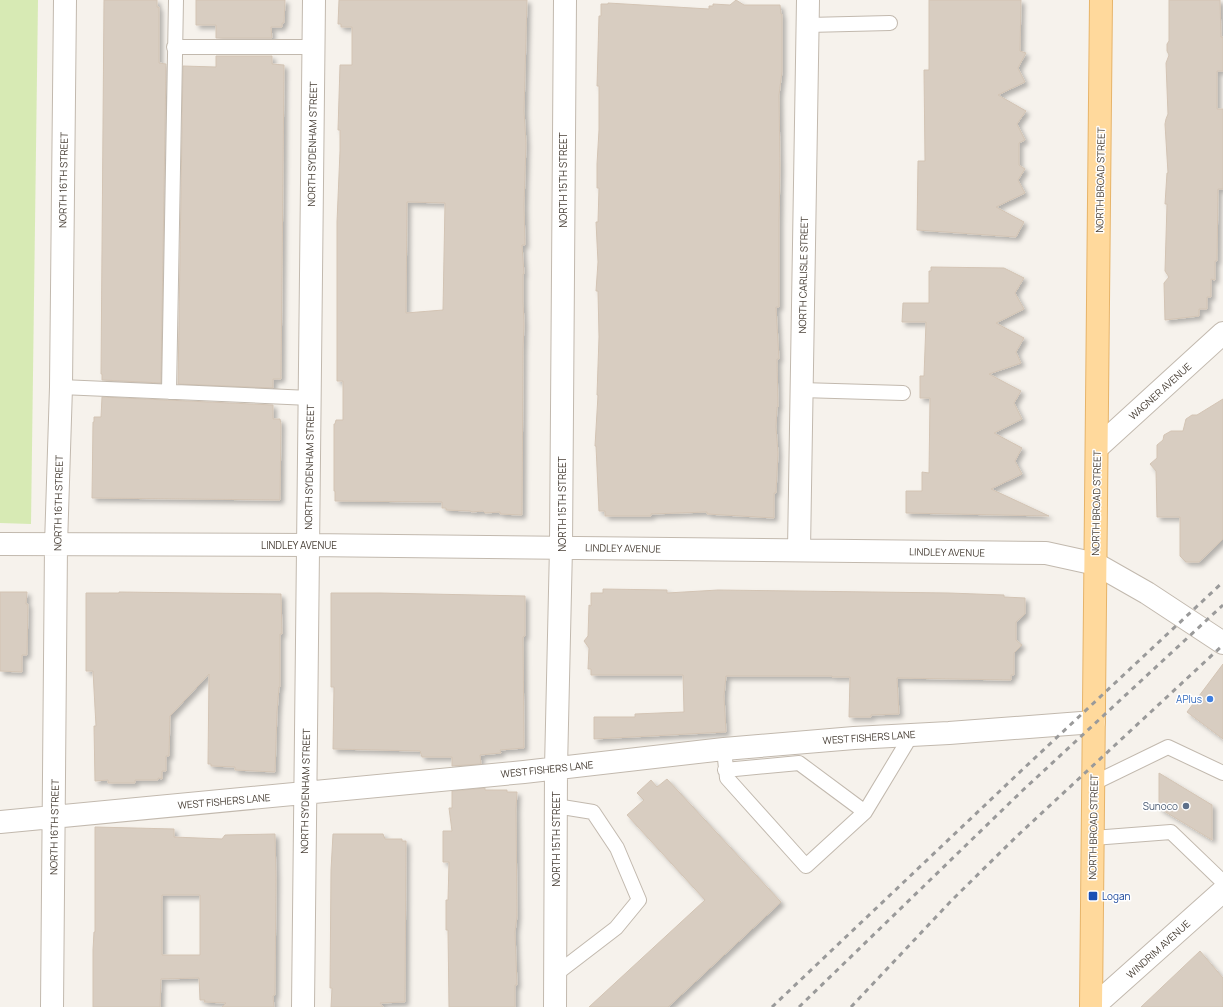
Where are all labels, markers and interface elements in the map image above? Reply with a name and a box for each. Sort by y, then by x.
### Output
street label: NORTH SYDENHAM STREET [304,81,320,207]
street label: NORTH BROAD STREET [1092,127,1108,233]
street label: NORTH 16TH STREET [55,132,71,228]
street label: NORTH 15TH STREET [556,132,570,228]
street label: NORTH CARLISLE STREET [795,216,811,334]
street label: WAGNER AVENUE [1126,359,1194,423]
street label: NORTH SYDENHAM STREET [301,404,317,530]
street label: NORTH BROAD STREET [1088,450,1104,556]
street label: NORTH 16TH STREET [50,455,66,551]
street label: NORTH 15TH STREET [555,456,569,552]
street label: LINDLEY AVENUE [261,538,337,552]
street label: LINDLEY AVENUE [585,540,661,556]
street label: LINDLEY AVENUE [909,544,985,560]
place label: APlus [1176,692,1202,706]
marker: APlus [1205,694,1215,704]
street label: WEST FISHERS LANE [822,727,916,747]
street label: NORTH SYDENHAM STREET [297,728,313,854]
street label: WEST FISHERS LANE [500,757,594,781]
street label: NORTH BROAD STREET [1085,774,1101,880]
street label: NORTH 16TH STREET [46,779,62,875]
street label: WEST FISHERS LANE [177,790,271,812]
street label: NORTH 15TH STREET [549,791,563,887]
place label: Sunoco [1143,799,1178,813]
marker: Sunoco [1181,801,1191,811]
place label: Logan [1102,889,1130,903]
marker: Logan [1087,890,1099,902]
street label: WINDRIM AVENUE [1123,916,1193,981]

